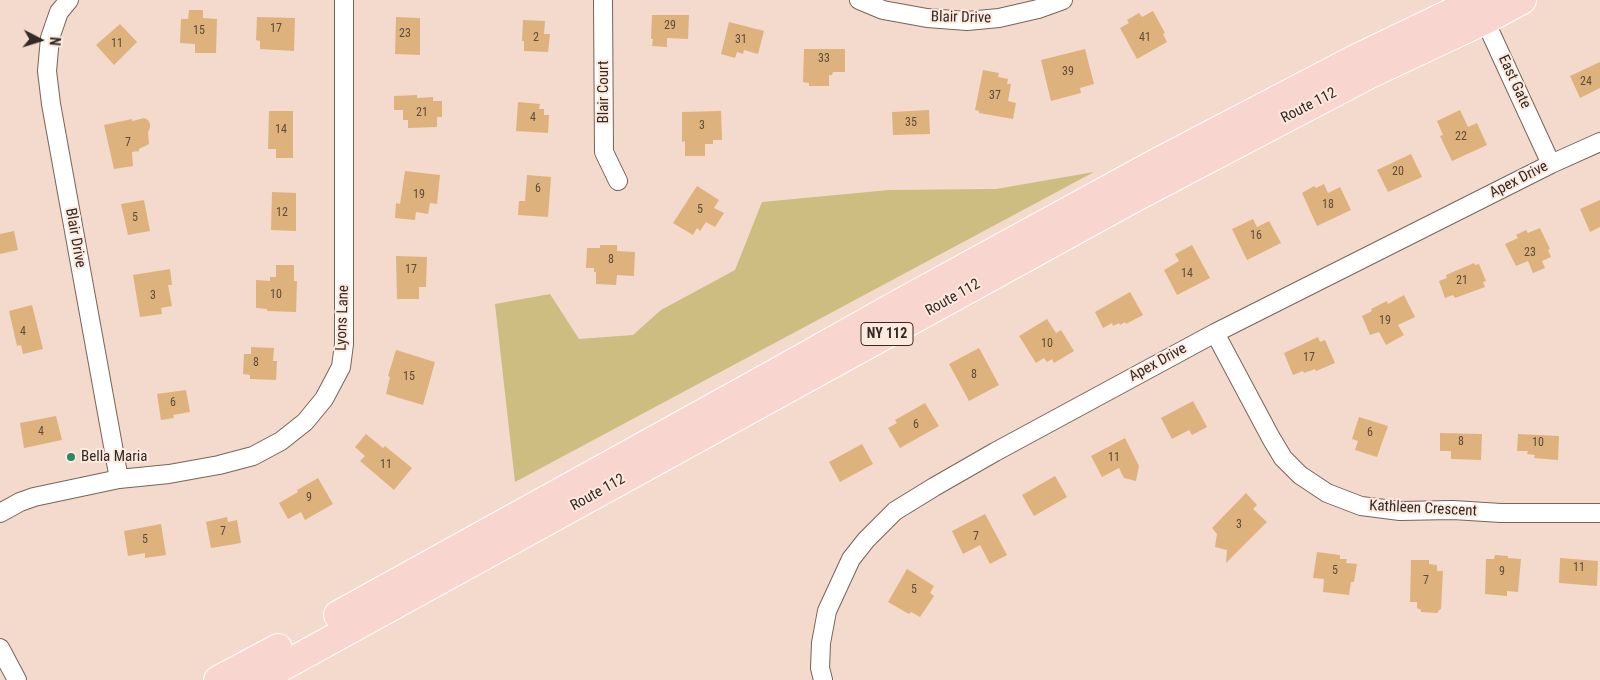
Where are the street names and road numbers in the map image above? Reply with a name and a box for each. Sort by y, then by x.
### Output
street label: Blair Drive [931,8,991,28]
street label: East Gate [1494,52,1534,112]
street label: Blair Court [595,61,613,123]
street label: Route 112 [1278,84,1340,128]
street label: Apex Drive [1487,158,1551,202]
street label: Blair Drive [61,207,89,269]
street label: Route 112 [922,276,984,320]
street label: Lyons Lane [333,285,353,351]
road number: NY 112 [861,322,913,346]
street label: Apex Drive [1126,340,1190,386]
street label: Route 112 [567,471,629,515]
street label: Kathleen Crescent [1369,497,1477,521]

